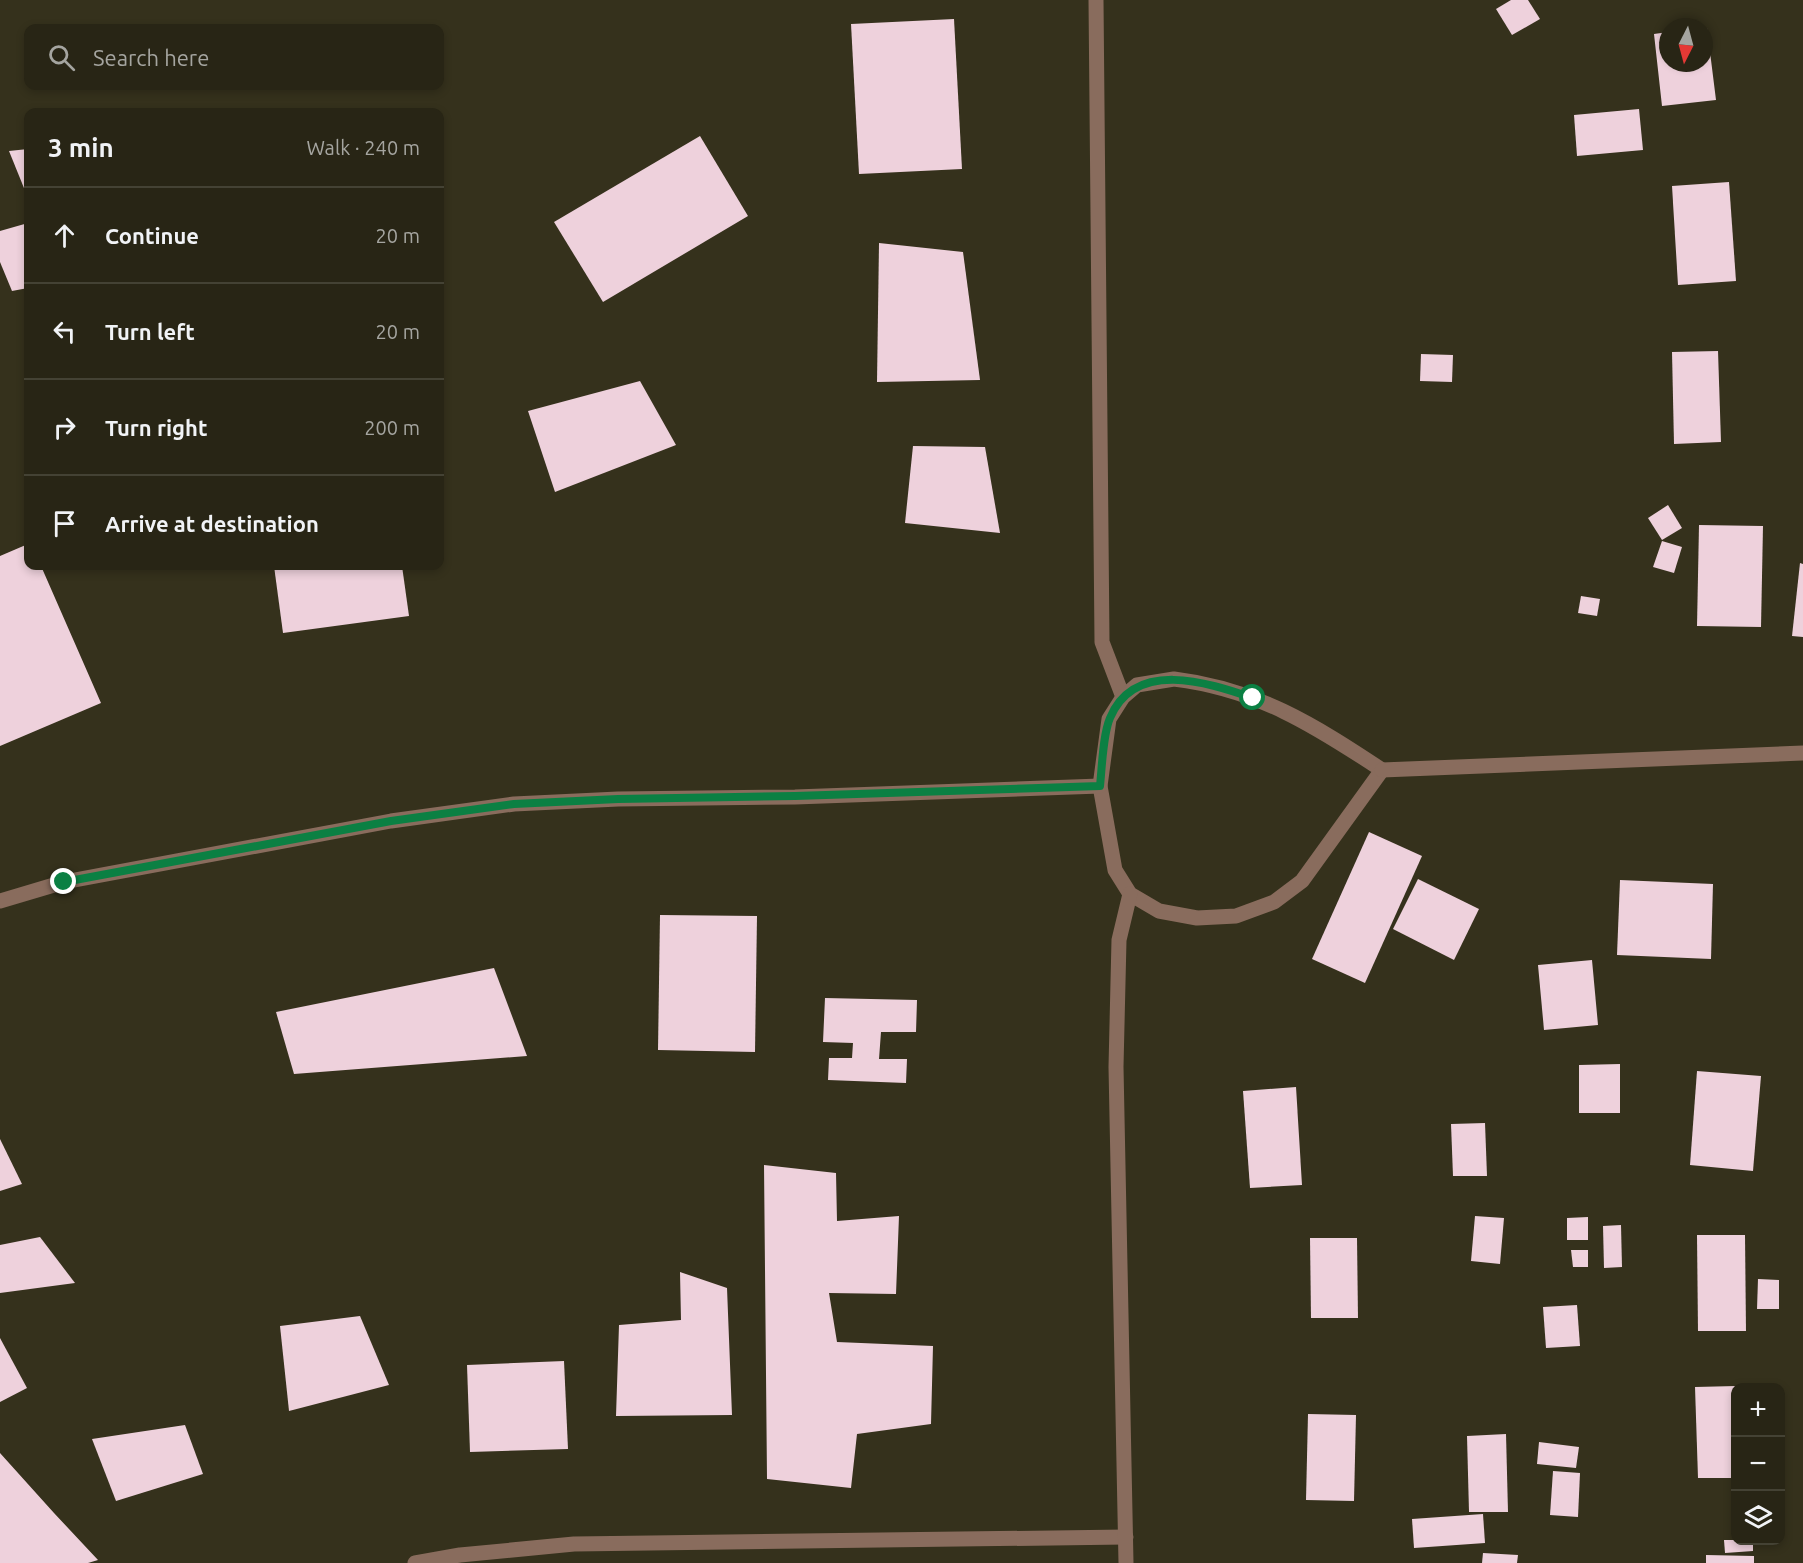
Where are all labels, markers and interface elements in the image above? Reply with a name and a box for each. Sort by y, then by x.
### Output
north arrow [1659,18,1713,72]
search box [24,24,444,90]
icon: search [45,41,78,74]
text: Search here [93,45,209,70]
text: 3 min [48,133,114,162]
text: Walk · 240 m [307,136,420,159]
icon: ahead [48,219,81,252]
text: Continue [105,223,199,248]
text: 20 m [376,224,420,247]
icon: left [48,315,81,348]
text: Turn left [105,319,195,344]
text: 20 m [376,320,420,343]
icon: right [48,411,81,444]
text: Turn right [105,415,207,440]
text: 200 m [364,416,420,439]
icon: arrive [48,507,81,540]
text: Arrive at destination [105,511,319,536]
route start [1239,684,1265,710]
route end [50,868,76,894]
map controls [1731,1383,1785,1545]
button: + [1731,1383,1785,1437]
button: − [1731,1437,1785,1491]
button: layers [1731,1491,1785,1545]

